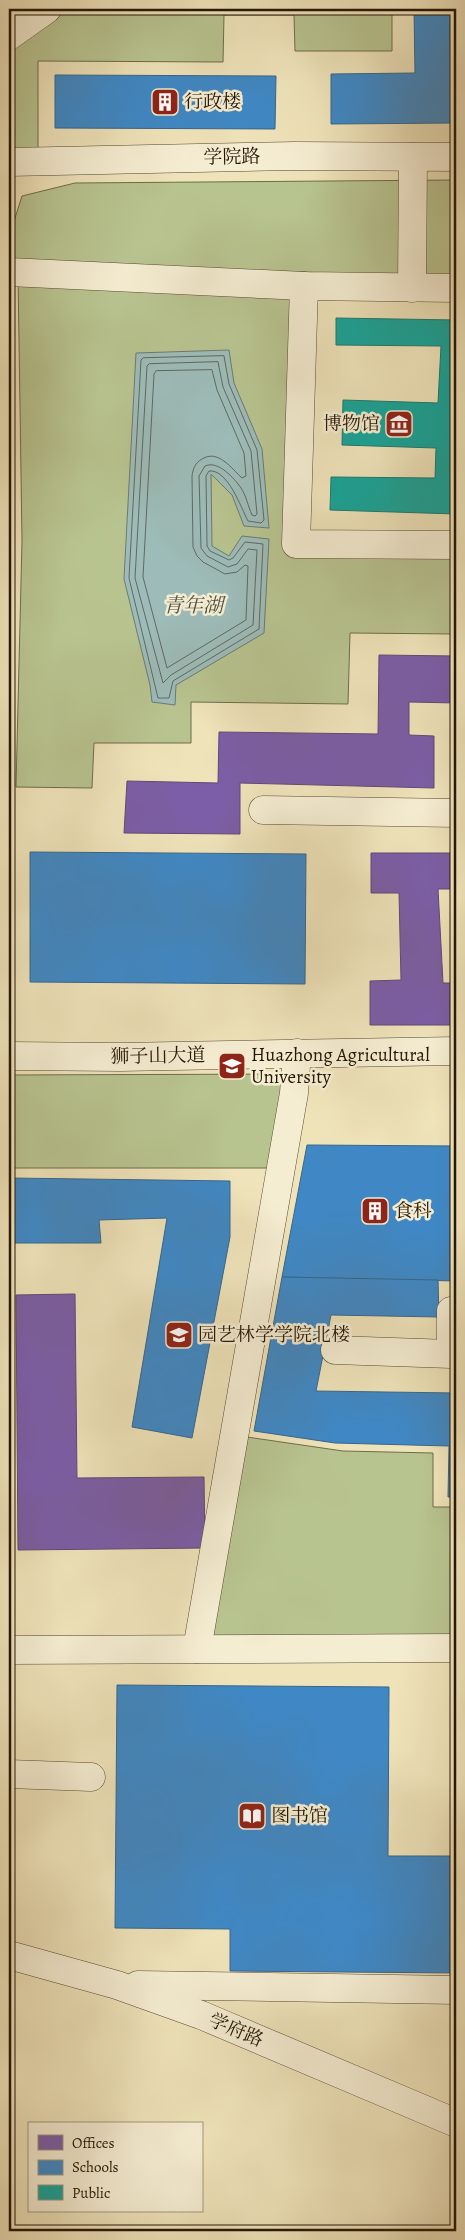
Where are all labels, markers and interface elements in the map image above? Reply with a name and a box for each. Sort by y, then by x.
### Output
building icon: 行政楼 [150,87,180,117]
place label: 行政楼 [184,89,241,115]
street label: 学院路 [203,144,261,170]
museum icon: 博物馆 [384,409,414,439]
place label: 博物馆 [323,411,380,437]
water label: 青年湖 [163,592,226,619]
street label: 狮子山大道 [110,1042,206,1070]
place label: Huazhong Agricultural University [251,1042,430,1090]
school or university icon: Huazhong Agricultural University [217,1051,247,1081]
building icon: 食科 [360,1196,390,1226]
place label: 食科 [394,1198,432,1224]
school or university icon: 园艺林学学院北楼 [164,1320,194,1350]
place label: 园艺林学学院北楼 [198,1322,350,1348]
library icon: 图书馆 [237,1801,267,1831]
place label: 图书馆 [271,1803,328,1829]
street label: 学府路 [205,2007,267,2053]
legend [28,2122,202,2212]
text: Offices [72,2133,115,2153]
text: Schools [72,2157,119,2177]
text: Public [72,2183,110,2203]

